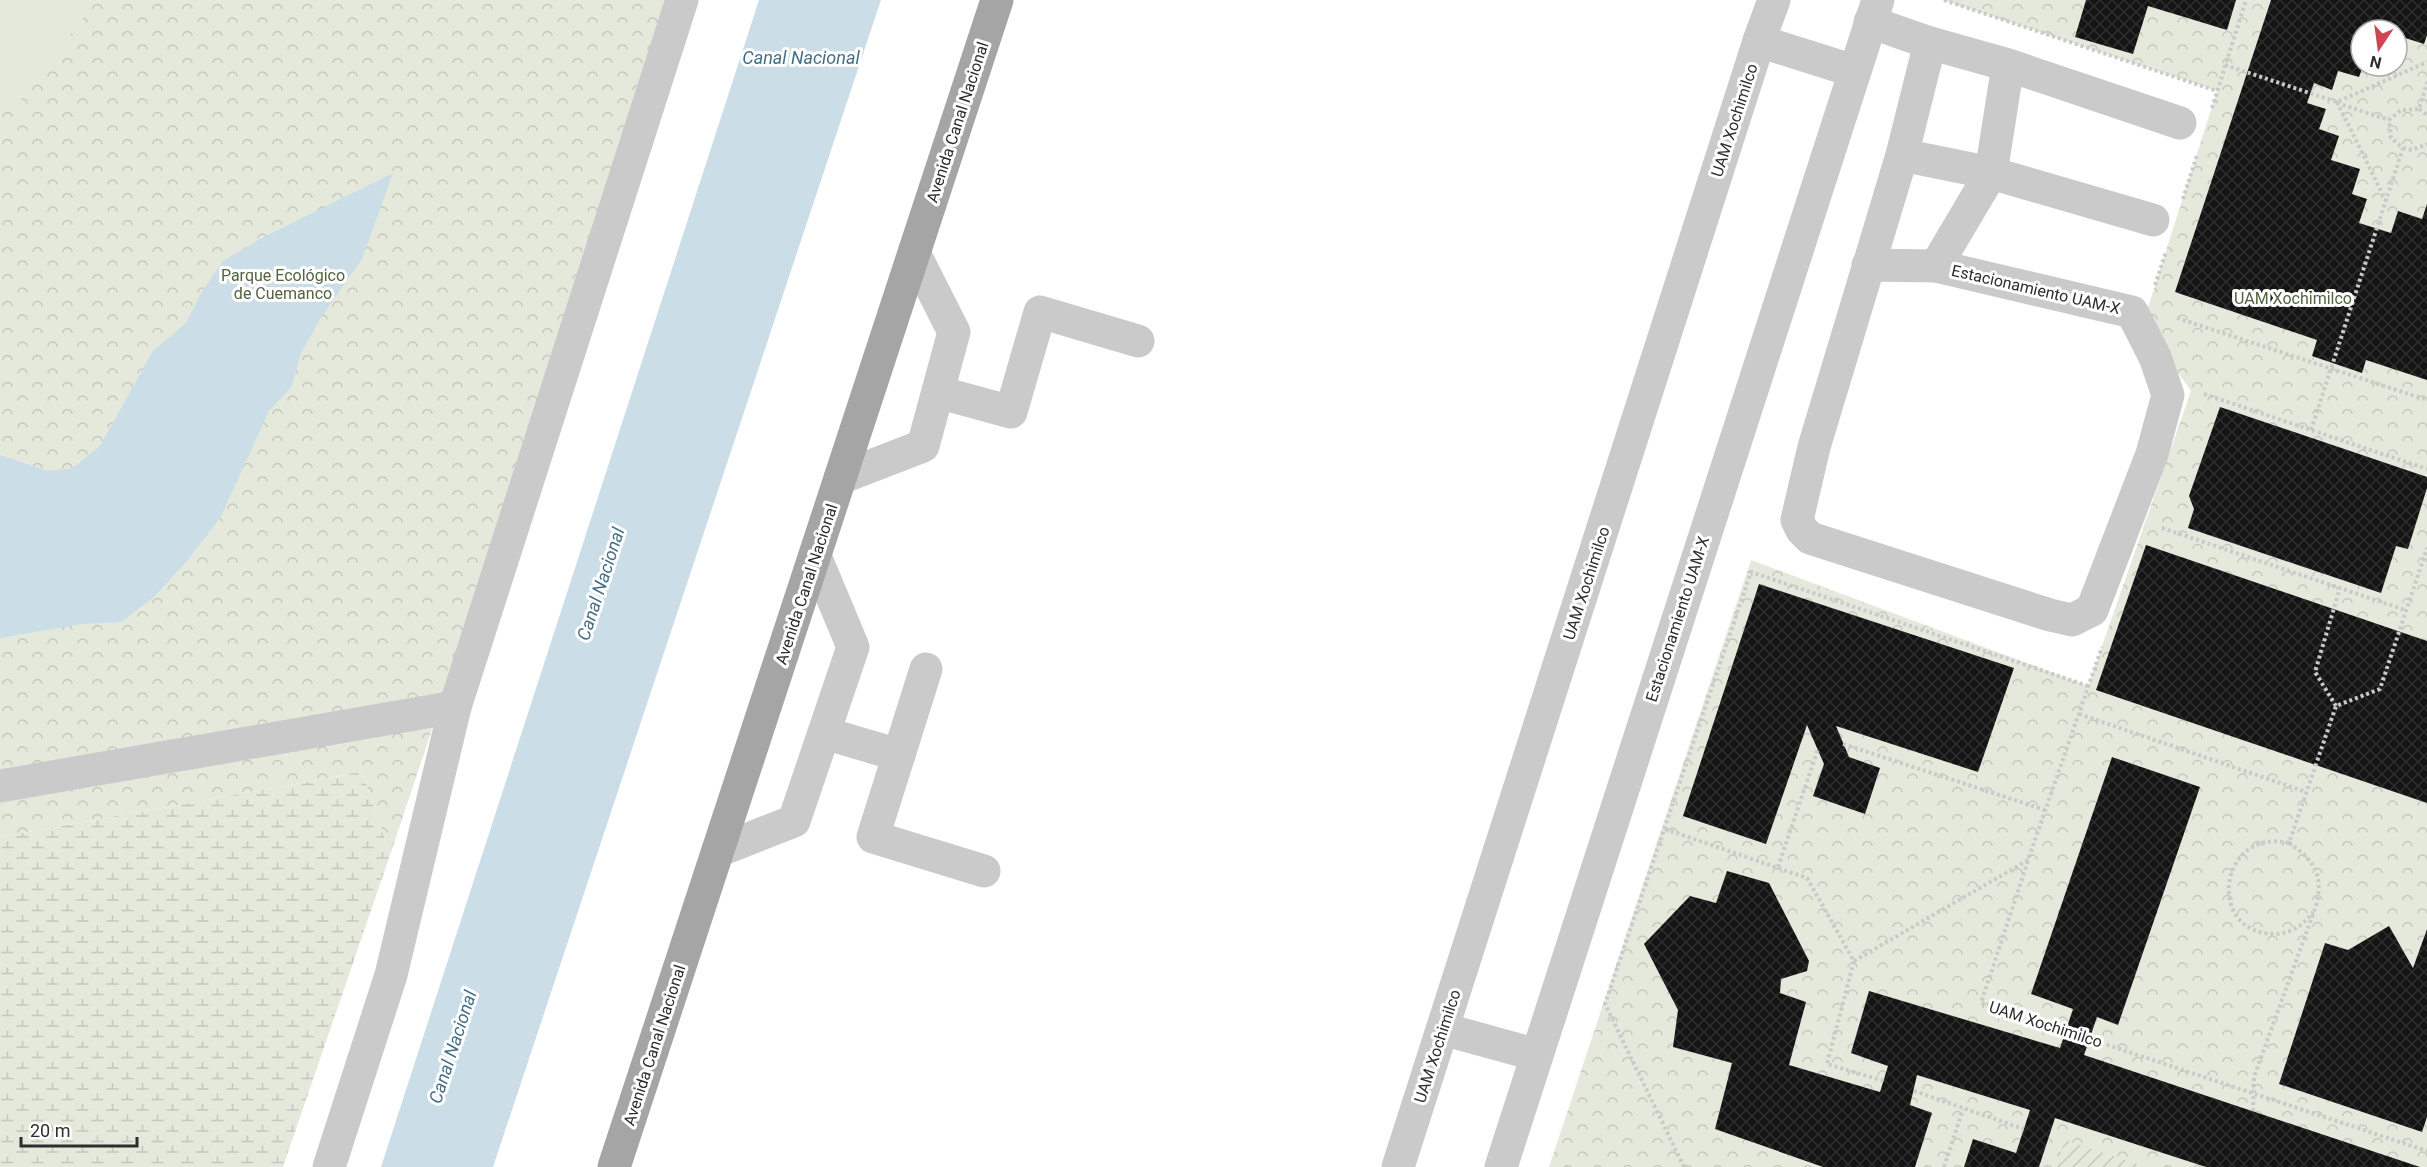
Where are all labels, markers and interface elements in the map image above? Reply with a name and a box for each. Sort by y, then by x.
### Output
north arrow [2349,18,2409,78]
street label: Avenida Canal Nacional [922,39,992,205]
water label: Canal Nacional [742,47,860,68]
text: N [2368,52,2383,73]
street label: UAM Xochimilco [1707,61,1762,179]
street label: Estacionamiento UAM-X [1950,261,2122,318]
park label: Parque Ecológico de Cuemanco [221,266,345,303]
park label: UAM Xochimilco [2234,289,2352,308]
street label: Avenida Canal Nacional [771,501,841,667]
water label: Canal Nacional [572,524,629,643]
street label: UAM Xochimilco [1559,524,1614,642]
street label: Estacionamiento UAM-X [1642,534,1713,704]
street label: Avenida Canal Nacional [619,962,689,1128]
water label: Canal Nacional [424,987,481,1106]
street label: UAM Xochimilco [1410,987,1465,1105]
street label: UAM Xochimilco [1987,997,2105,1052]
scale bar [21,1110,136,1148]
text: 20 m [30,1120,70,1141]

